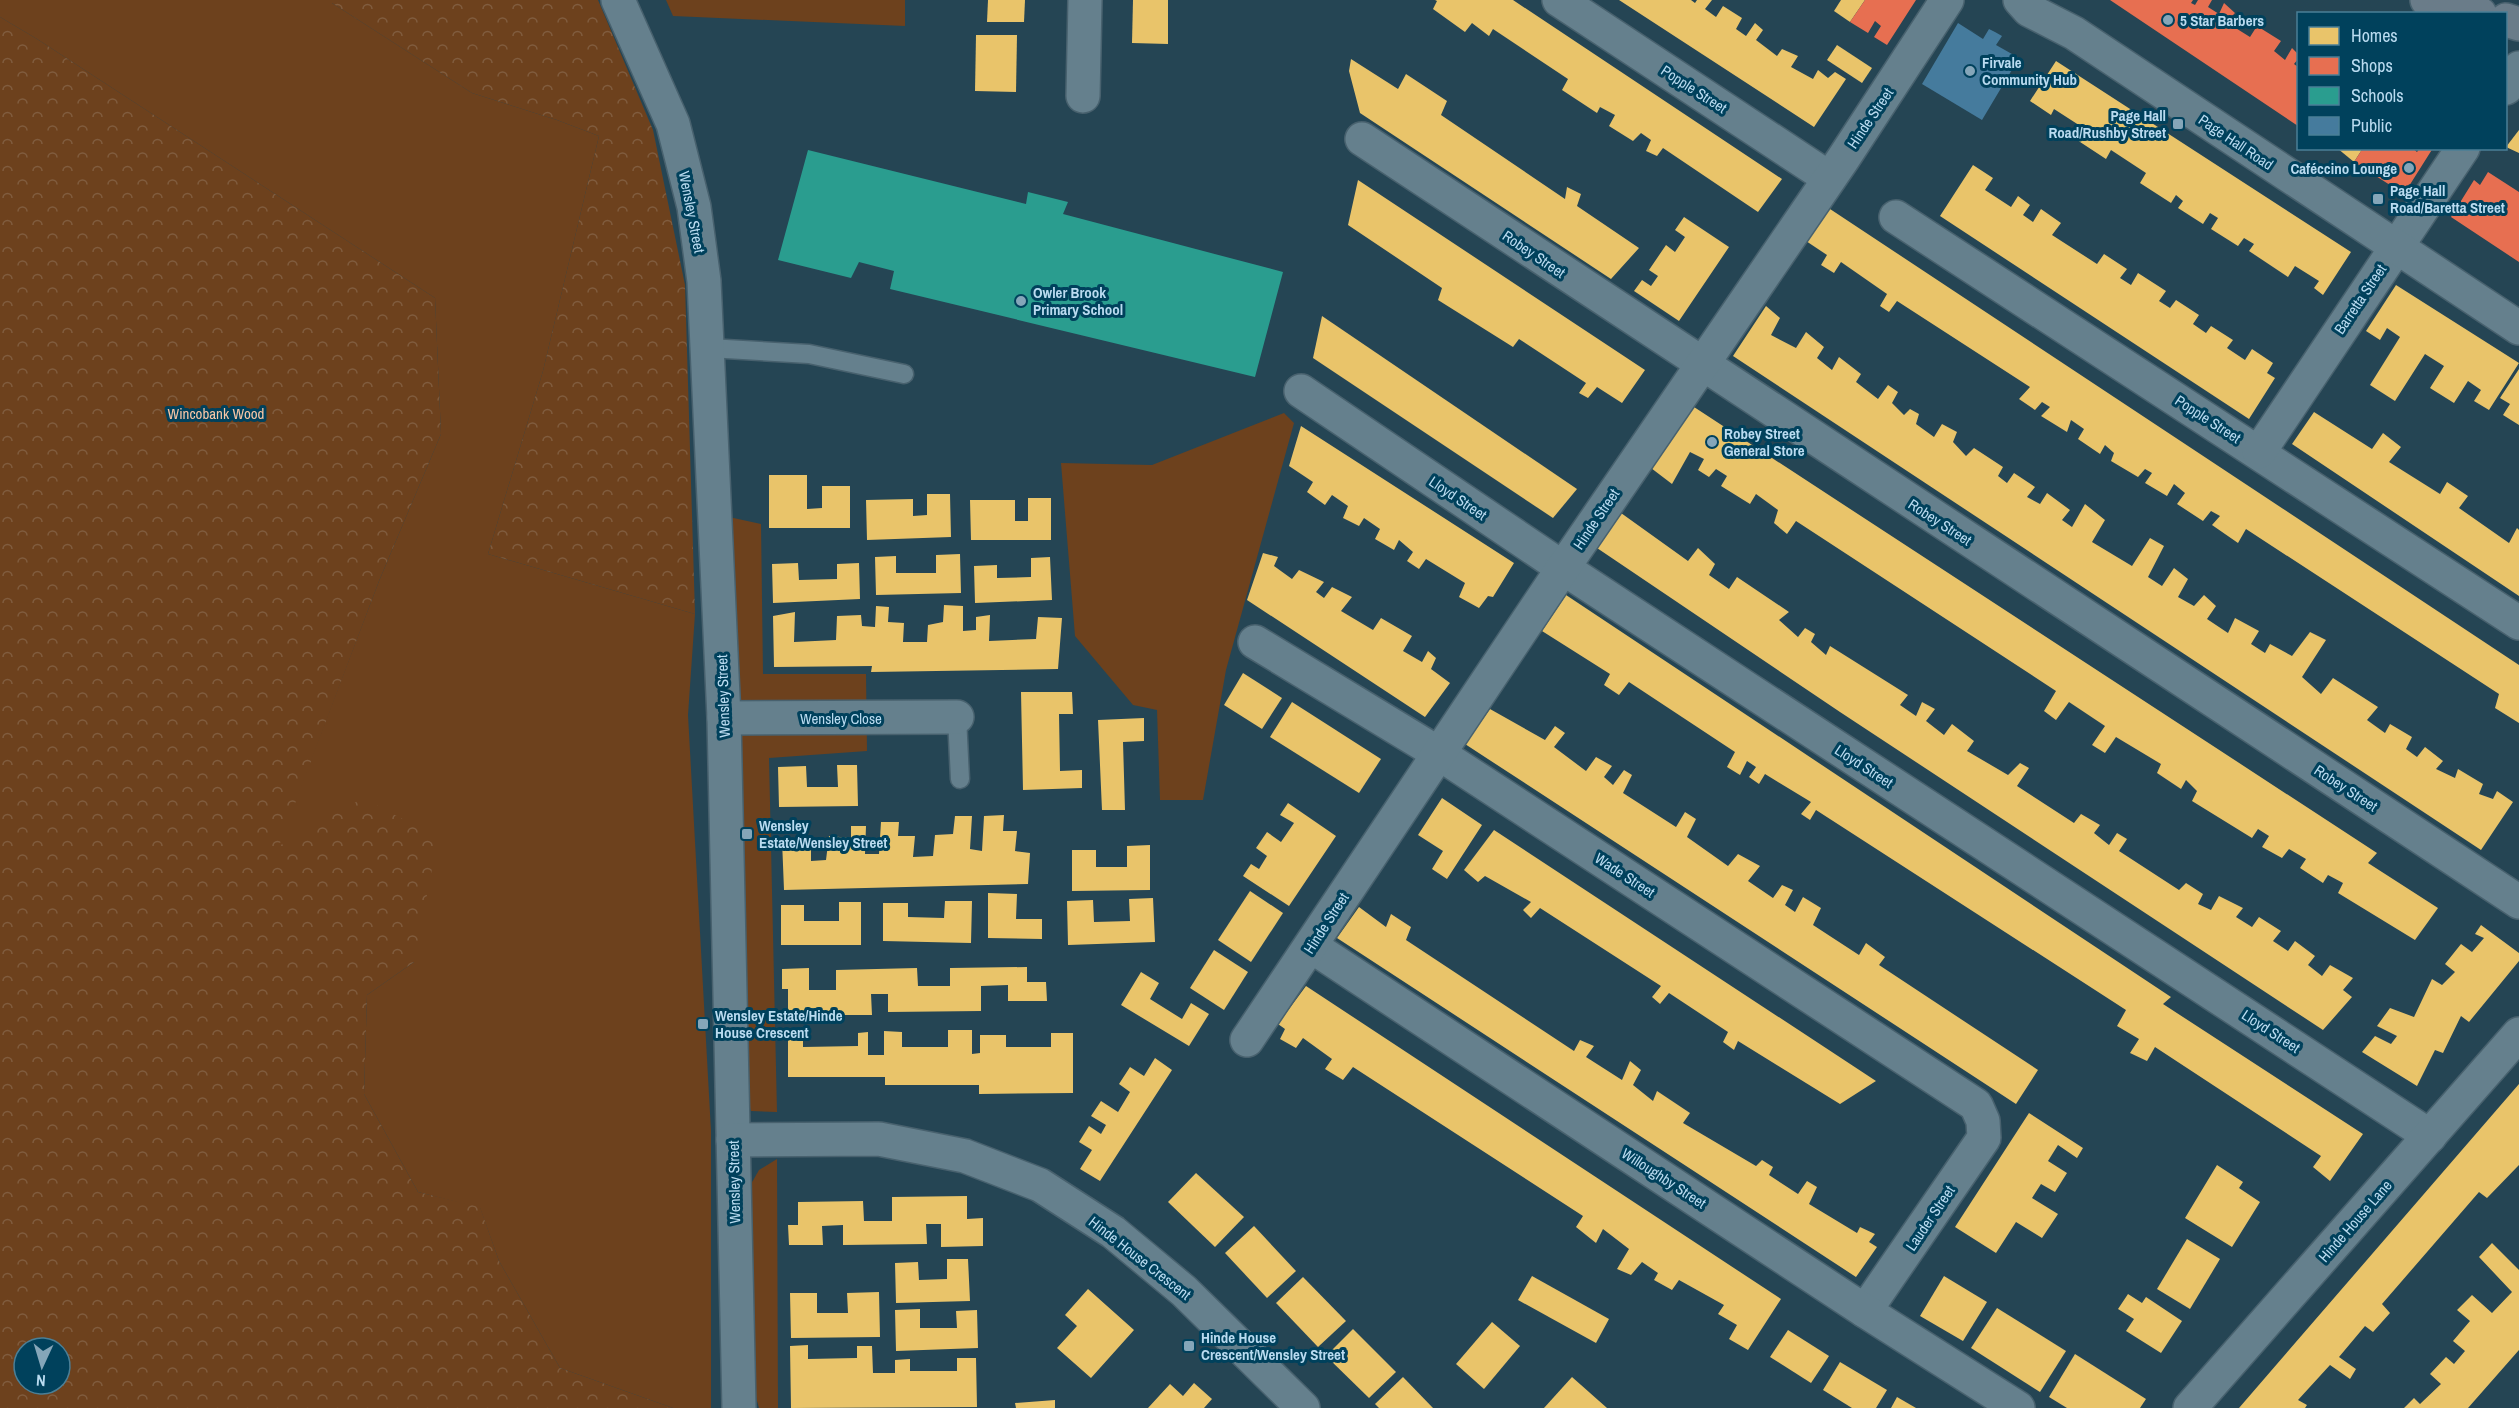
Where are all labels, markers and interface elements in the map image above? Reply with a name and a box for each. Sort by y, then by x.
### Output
place label: 5 Star Barbers [2180,10,2264,31]
legend [2297,12,2507,150]
marker: 5 Star Barbers [2161,13,2175,27]
text: Homes [2351,23,2398,48]
place label: Firvale Community Hub [1982,52,2077,90]
text: Shops [2351,53,2393,78]
street label: Popple Street [1657,60,1731,118]
marker: Firvale Community Hub [1963,64,1977,78]
street label: Hinde Street [1842,83,1898,152]
text: Schools [2351,83,2404,108]
place label: Page Hall Road/Rushby Street [2048,105,2166,143]
street label: Page Hall Road [2194,109,2278,175]
text: Public [2351,113,2392,138]
marker: Page Hall Road/Rushby Street [2171,117,2185,131]
place label: Caféccino Lounge [2290,158,2397,179]
marker: Caféccino Lounge [2402,161,2416,175]
street label: Wensley Street [674,169,710,255]
place label: Page Hall Road/Baretta Street [2390,180,2505,218]
marker: Page Hall Road/Baretta Street [2371,192,2385,206]
street label: Robey Street [1498,225,1570,283]
street label: Barretta Street [2329,259,2391,338]
place label: Owler Brook Primary School [1033,282,1123,320]
marker: Owler Brook Primary School [1014,294,1028,308]
street label: Popple Street [2171,390,2245,448]
park label: Wincobank Wood [168,403,264,424]
place label: Robey Street General Store [1724,423,1805,461]
marker: Robey Street General Store [1705,435,1719,449]
street label: Lloyd Street [1425,471,1492,525]
street label: Hinde Street [1568,484,1624,553]
street label: Robey Street [1904,494,1976,551]
street label: Wensley Street [711,653,735,738]
street label: Wensley Close [800,708,882,729]
street label: Lloyd Street [1831,739,1898,793]
street label: Robey Street [2310,760,2382,817]
place label: Wensley Estate/Wensley Street [759,815,887,853]
marker: Wensley Estate/Wensley Street [740,827,754,841]
street label: Wade Street [1591,848,1660,903]
street label: Hinde Street [1298,888,1354,958]
street label: Lloyd Street [2238,1004,2305,1058]
place label: Wensley Estate/Hinde House Crescent [715,1005,843,1043]
marker: Wensley Estate/Hinde House Crescent [696,1017,710,1031]
street label: Wensley Street [723,1140,745,1224]
street label: Willoughby Street [1618,1143,1711,1214]
street label: Hinde House Lane [2313,1175,2397,1267]
street label: Lauder Street [1900,1181,1960,1255]
street label: Hinde House Crescent [1085,1211,1196,1305]
place label: Hinde House Crescent/Wensley Street [1201,1327,1345,1365]
north arrow [12,1336,72,1396]
marker: Hinde House Crescent/Wensley Street [1182,1339,1196,1353]
text: N [35,1370,46,1392]

